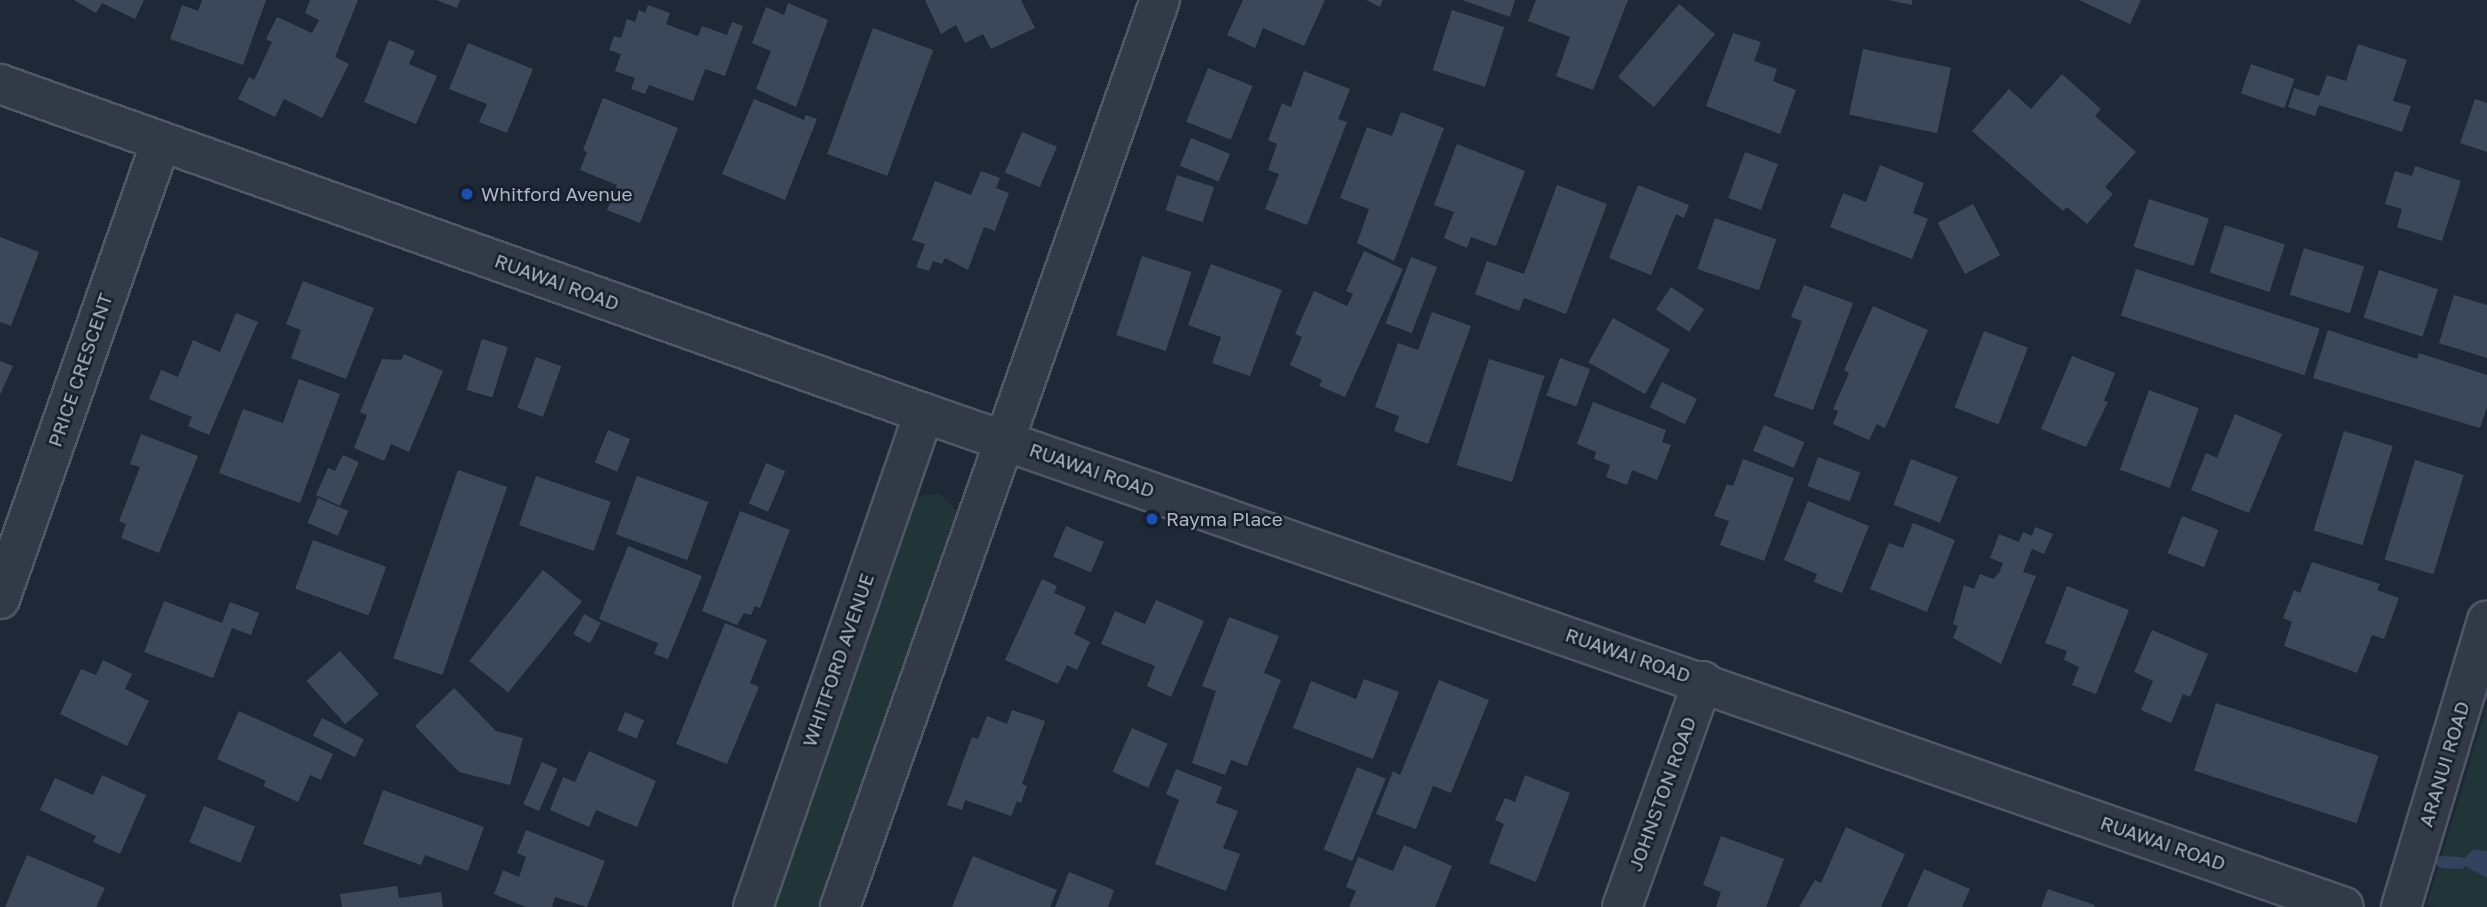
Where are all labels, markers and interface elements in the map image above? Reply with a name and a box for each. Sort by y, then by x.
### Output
place label: Whitford Avenue [481,183,632,205]
marker: Whitford Avenue [459,186,475,202]
street label: RUAWAI ROAD [492,249,622,315]
street label: PRICE CRESCENT [43,290,117,450]
street label: RUAWAI ROAD [1026,438,1158,502]
place label: Rayma Place [1166,508,1283,530]
marker: Rayma Place [1144,511,1160,527]
street label: WHITFORD AVENUE [798,570,878,750]
street label: RUAWAI ROAD [1562,623,1694,687]
street label: ARANUI ROAD [2414,698,2474,830]
street label: JOHNSTON ROAD [1623,714,1701,874]
street label: RUAWAI ROAD [2097,811,2229,875]

